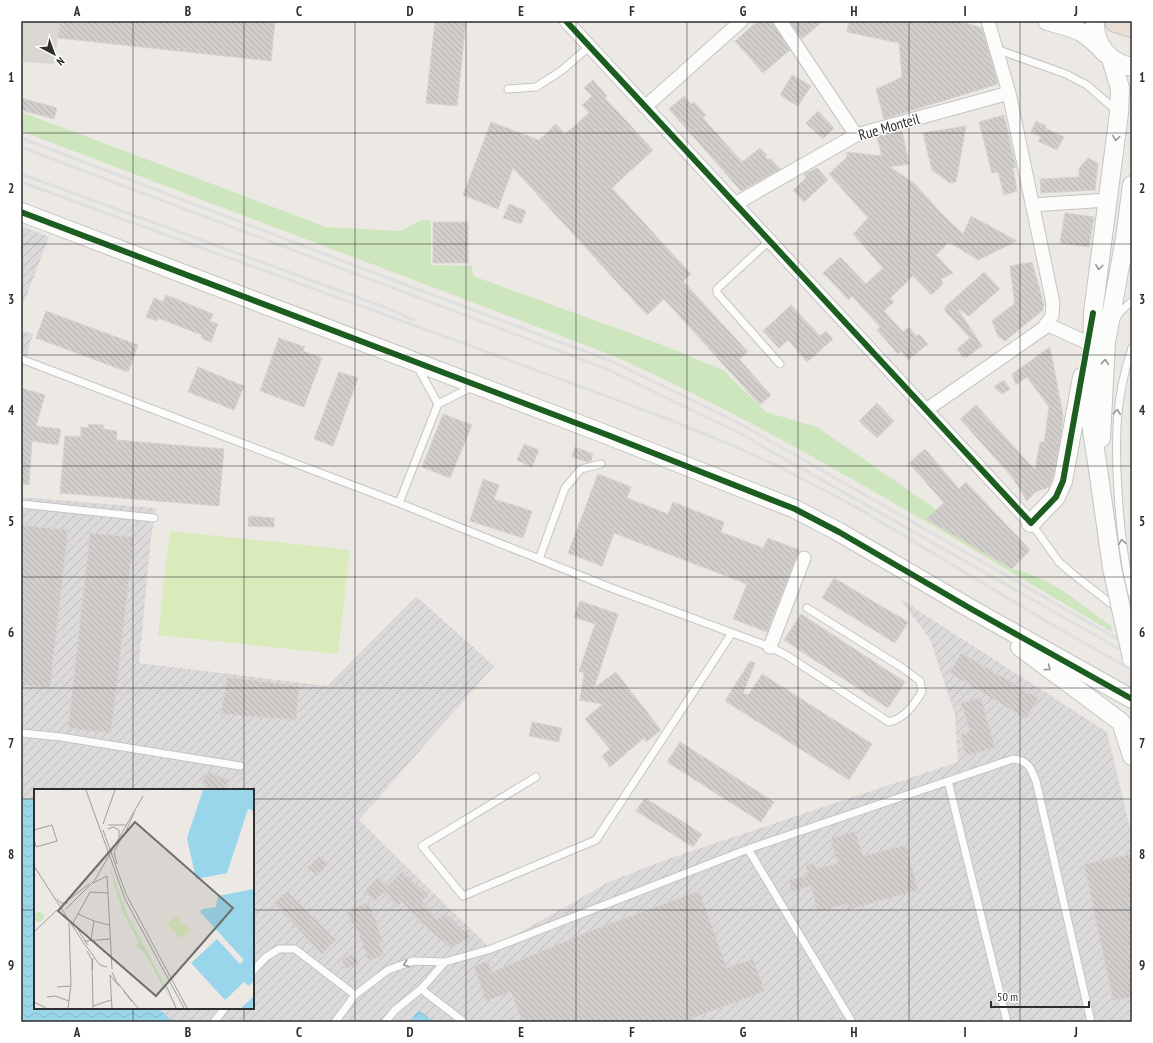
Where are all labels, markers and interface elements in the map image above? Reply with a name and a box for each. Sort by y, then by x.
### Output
text: A [73,3,81,20]
text: B [185,3,191,20]
text: C [296,3,302,20]
text: D [407,3,414,20]
text: E [518,3,524,20]
text: F [629,3,635,20]
text: G [740,3,747,20]
text: H [851,3,858,20]
text: I [963,3,967,20]
text: J [1073,3,1078,20]
north arrow [34,34,74,74]
text: N [54,54,67,69]
text: 1 [8,69,14,86]
text: 1 [1139,69,1145,86]
street label: Rue Monteil [856,109,922,144]
one-way arrow [1112,135,1121,141]
text: 2 [8,180,14,197]
text: 2 [1139,180,1145,197]
one-way arrow [1095,264,1104,270]
text: 3 [8,291,14,308]
text: 3 [1139,291,1145,308]
one-way arrow [1101,359,1110,365]
text: 4 [8,402,15,419]
text: 4 [1139,402,1146,419]
one-way arrow [1112,409,1121,415]
text: 5 [8,513,14,530]
text: 5 [1139,513,1145,530]
one-way arrow [1118,539,1127,545]
text: 6 [8,624,14,641]
text: 6 [1139,624,1145,641]
one-way arrow [1044,663,1051,671]
text: 7 [8,735,14,752]
text: 7 [1139,735,1145,752]
inset map [34,789,254,1009]
text: 8 [8,846,14,863]
text: 8 [1139,846,1145,863]
text: 9 [8,957,14,974]
text: 9 [1139,957,1145,974]
one-way arrow [403,959,410,967]
scale bar [991,983,1089,1009]
text: 50 m [997,989,1018,1004]
text: A [73,1024,81,1041]
text: B [185,1024,191,1041]
text: C [296,1024,302,1041]
text: D [407,1024,414,1041]
text: E [518,1024,524,1041]
text: F [629,1024,635,1041]
text: G [740,1024,747,1041]
text: H [851,1024,858,1041]
text: I [963,1024,967,1041]
text: J [1073,1024,1078,1041]

